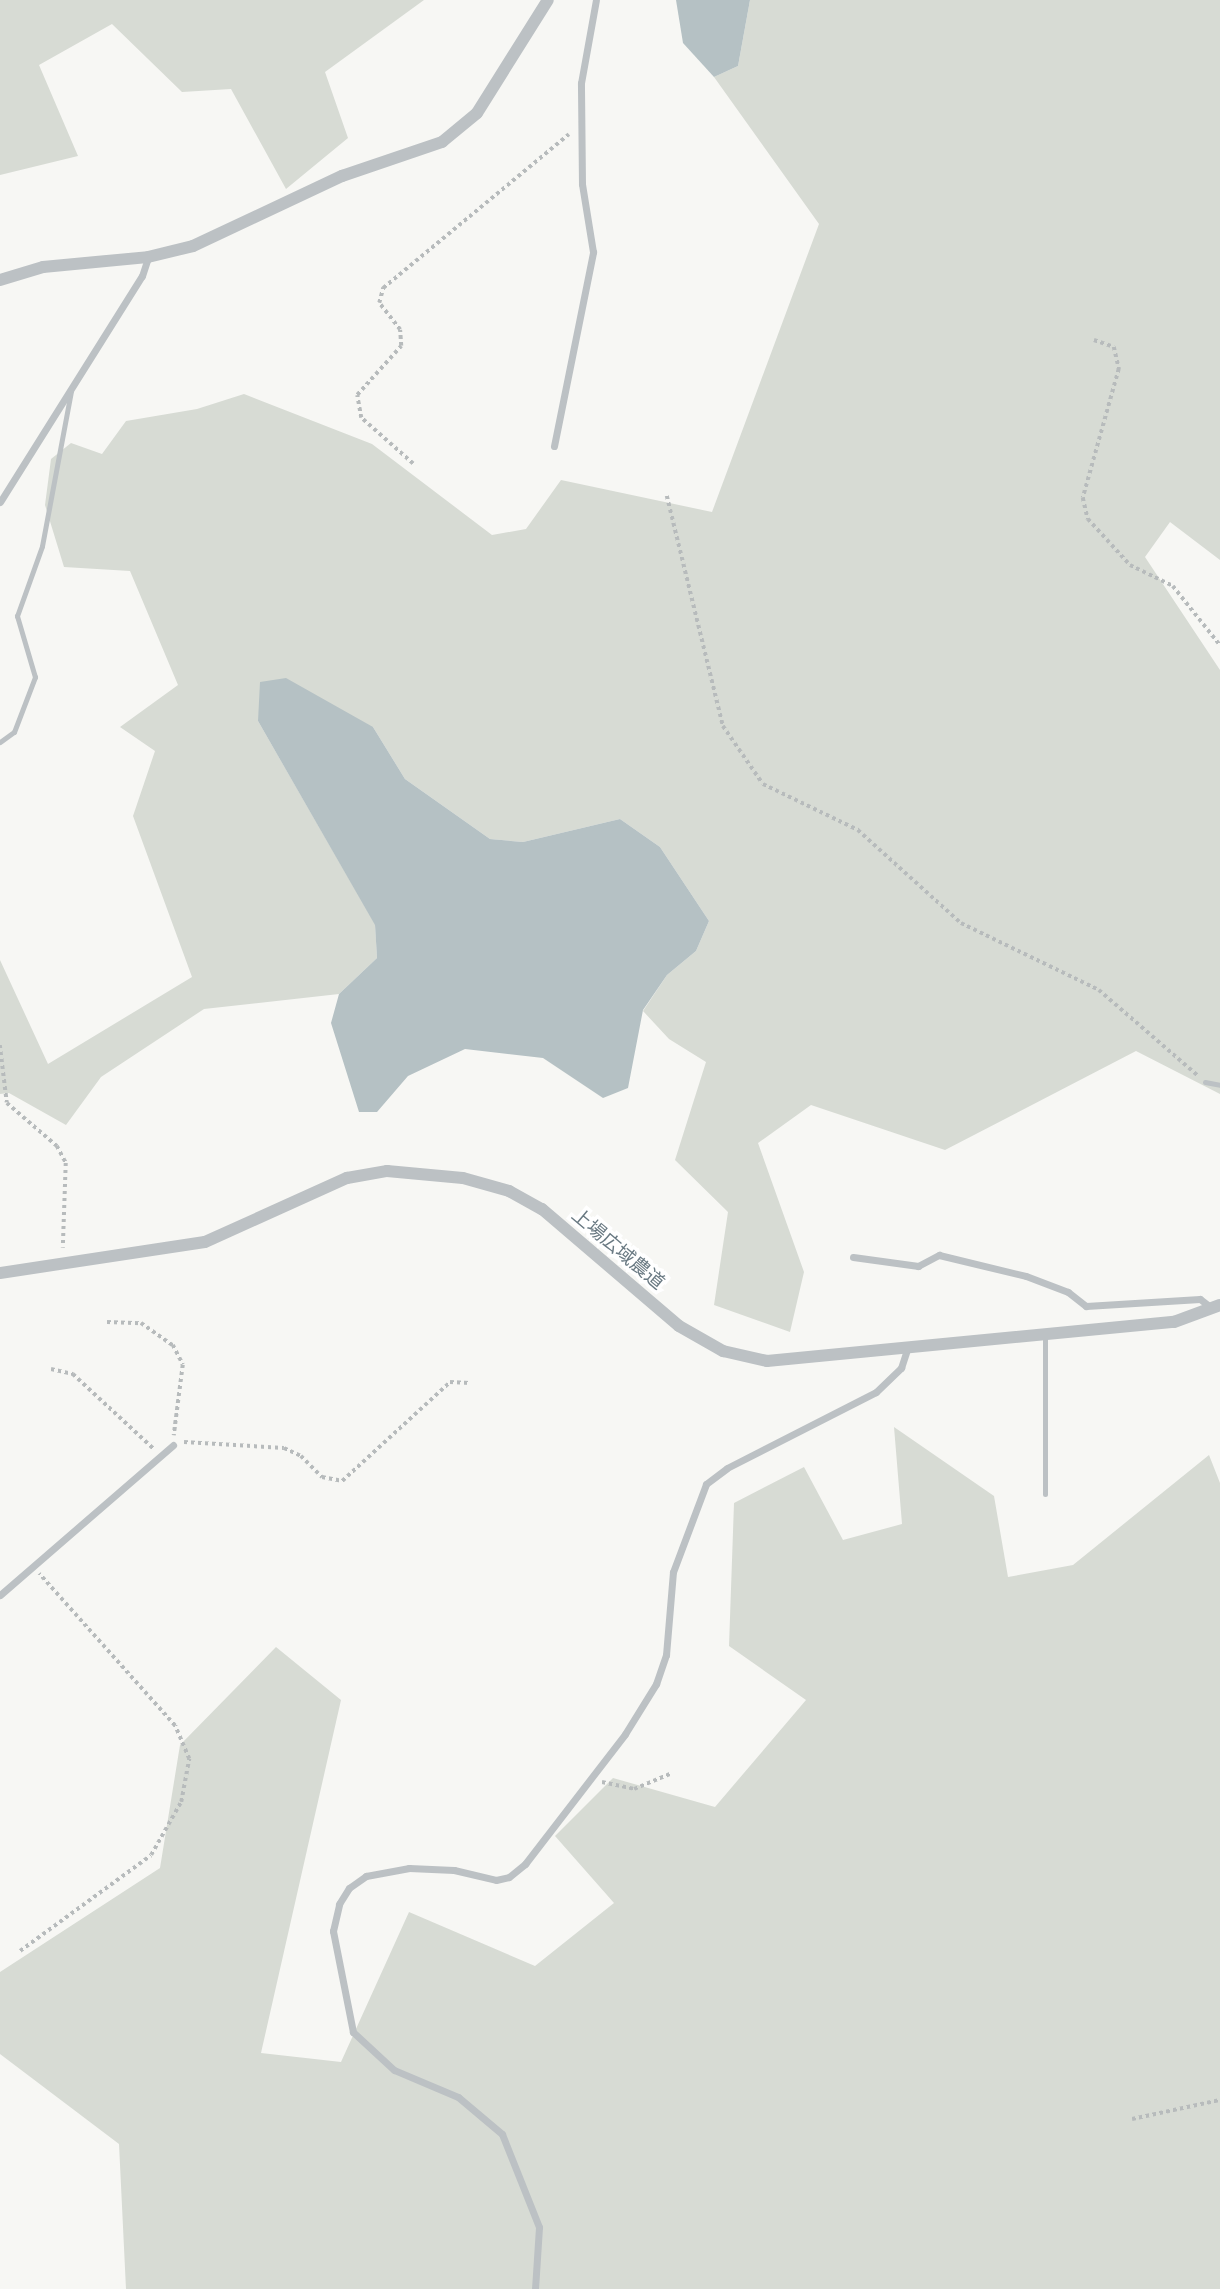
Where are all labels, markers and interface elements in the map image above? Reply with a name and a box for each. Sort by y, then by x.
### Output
street label: 上場広域農道 [567,1204,669,1294]

